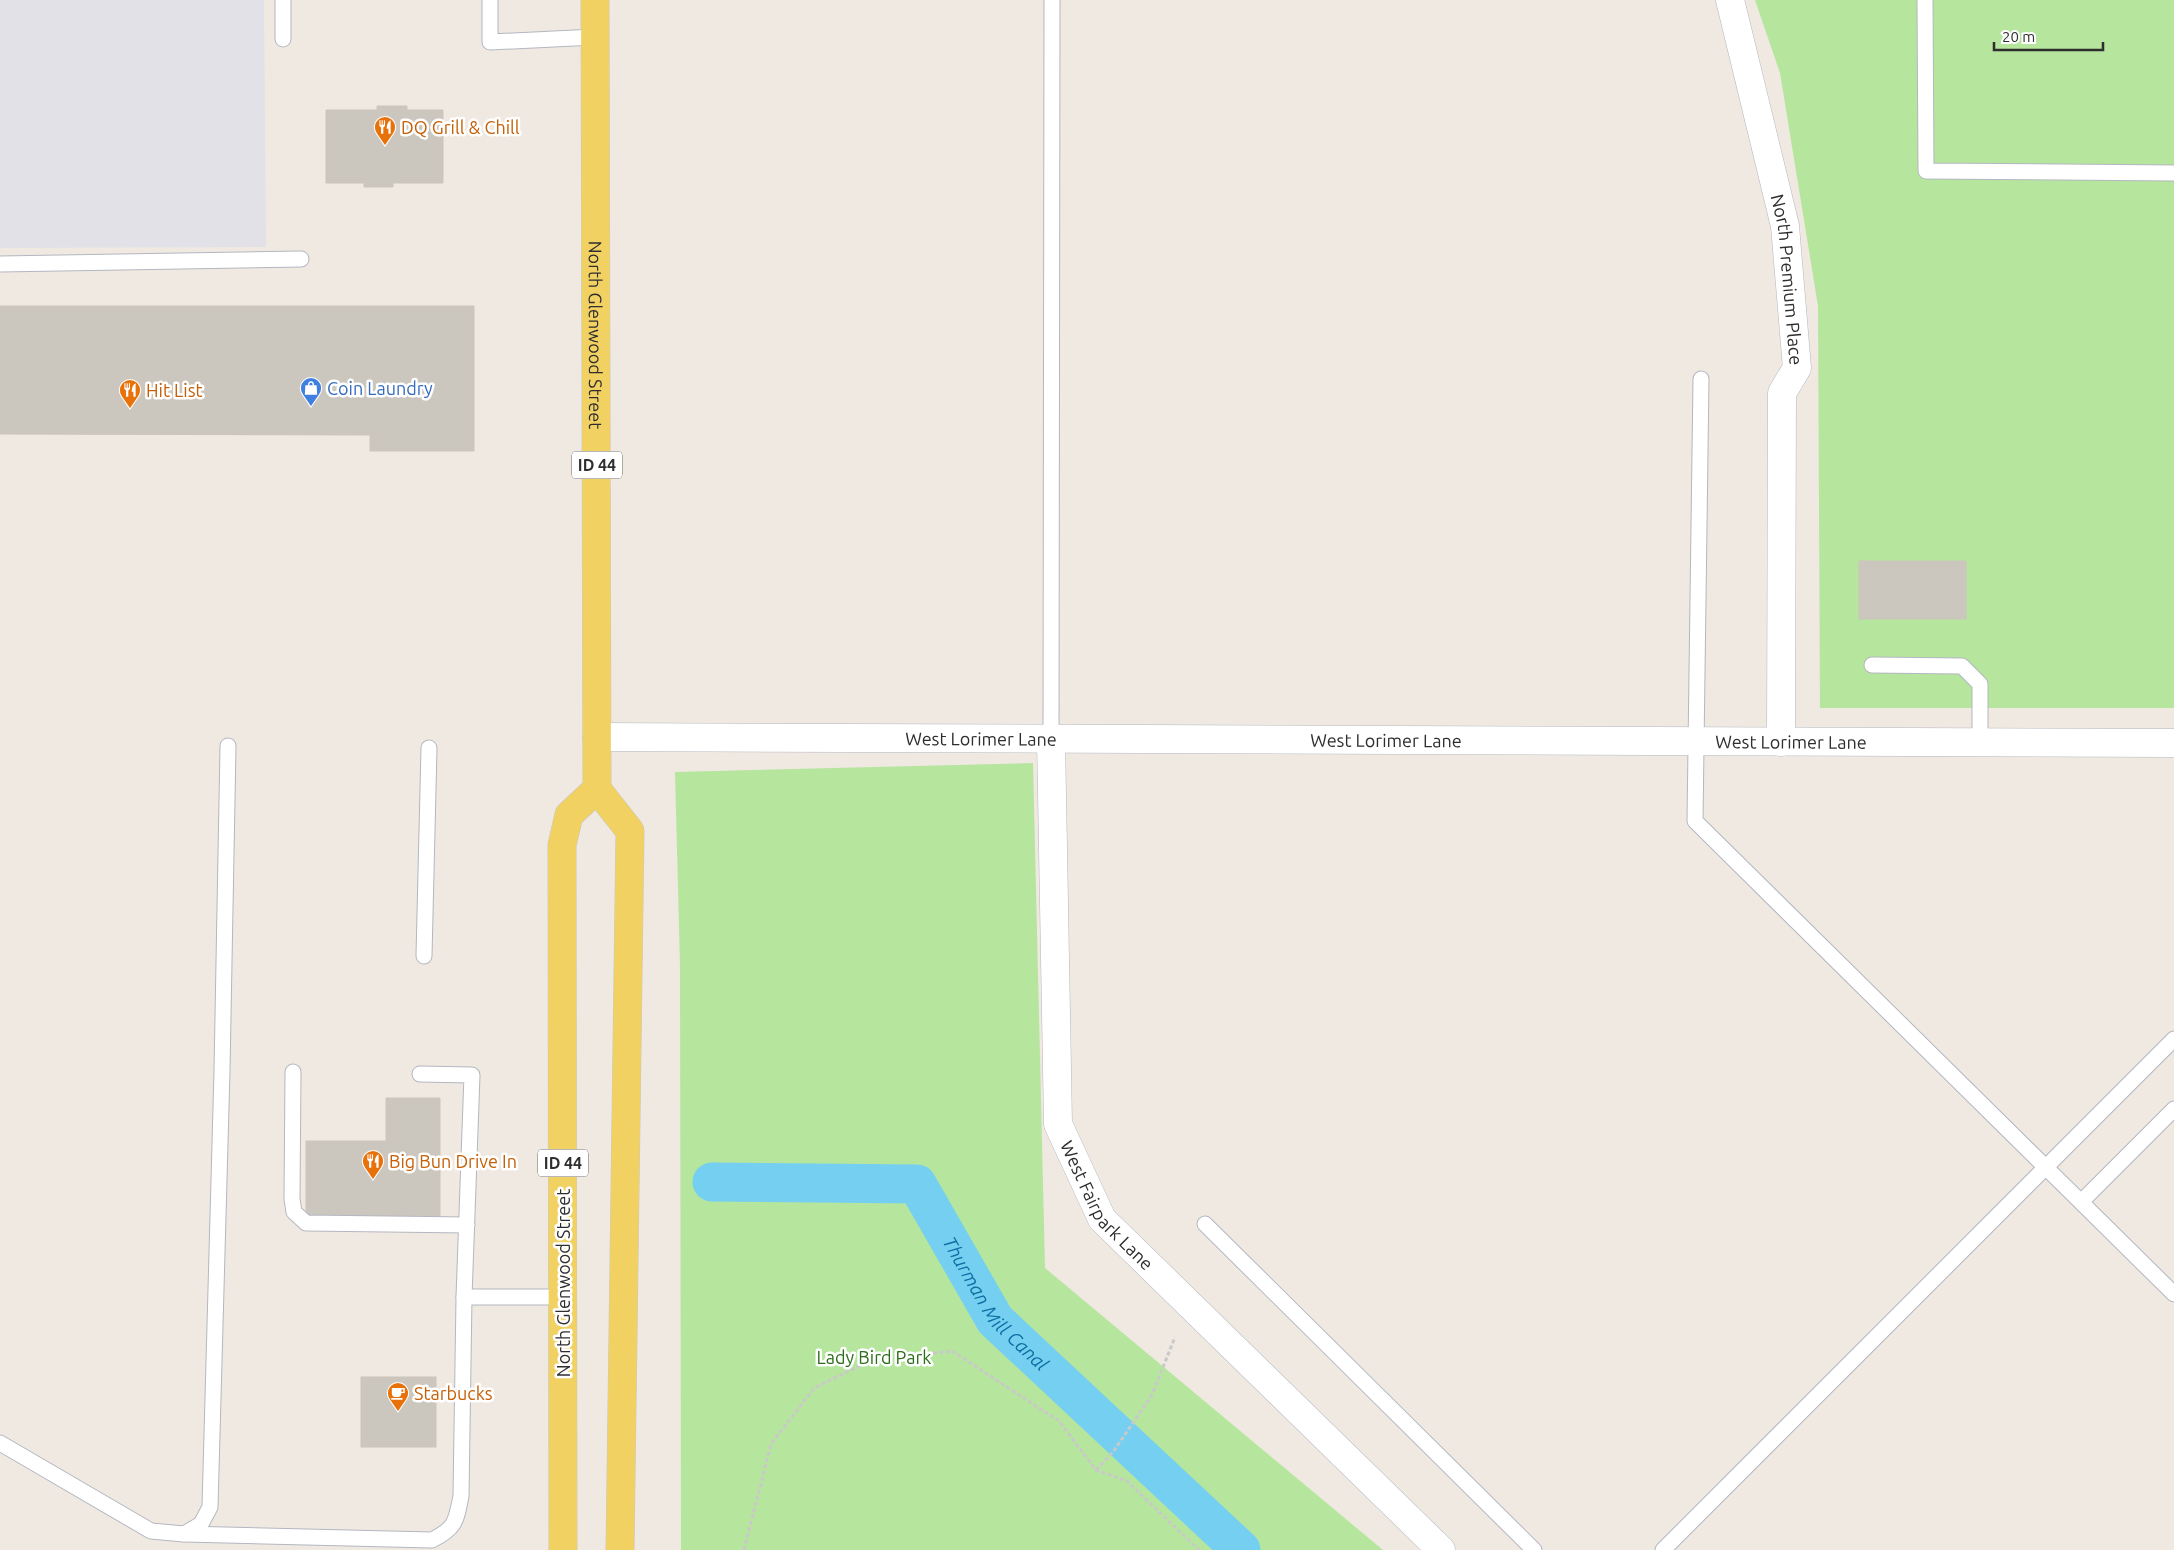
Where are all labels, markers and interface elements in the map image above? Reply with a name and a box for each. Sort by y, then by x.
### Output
scale bar [1994,20,2103,52]
text: 20 m [2002,28,2035,45]
restaurant icon: DQ Grill & Chill [373,115,397,146]
place label: DQ Grill & Chill [401,117,520,138]
street label: North Premium Place [1768,192,1807,366]
street label: North Glenwood Street [586,241,606,429]
shop icon: Coin Laundry [299,376,323,407]
restaurant icon: Hit List [118,378,142,409]
place label: Coin Laundry [327,378,433,398]
place label: Hit List [146,380,203,400]
road number: ID 44 [572,452,622,478]
street label: West Lorimer Lane [905,728,1057,749]
street label: West Lorimer Lane [1310,730,1462,750]
street label: West Lorimer Lane [1715,731,1867,752]
street label: West Fairpark Lane [1057,1137,1157,1274]
restaurant icon: Big Bun Drive In [361,1149,385,1180]
road number: ID 44 [538,1150,588,1176]
place label: Big Bun Drive In [389,1151,517,1171]
street label: North Glenwood Street [553,1189,573,1377]
water label: Thurman Mill Canal [938,1233,1053,1376]
park label: Lady Bird Park [817,1347,931,1367]
cafe icon: Starbucks [386,1381,410,1412]
place label: Starbucks [414,1383,493,1403]

